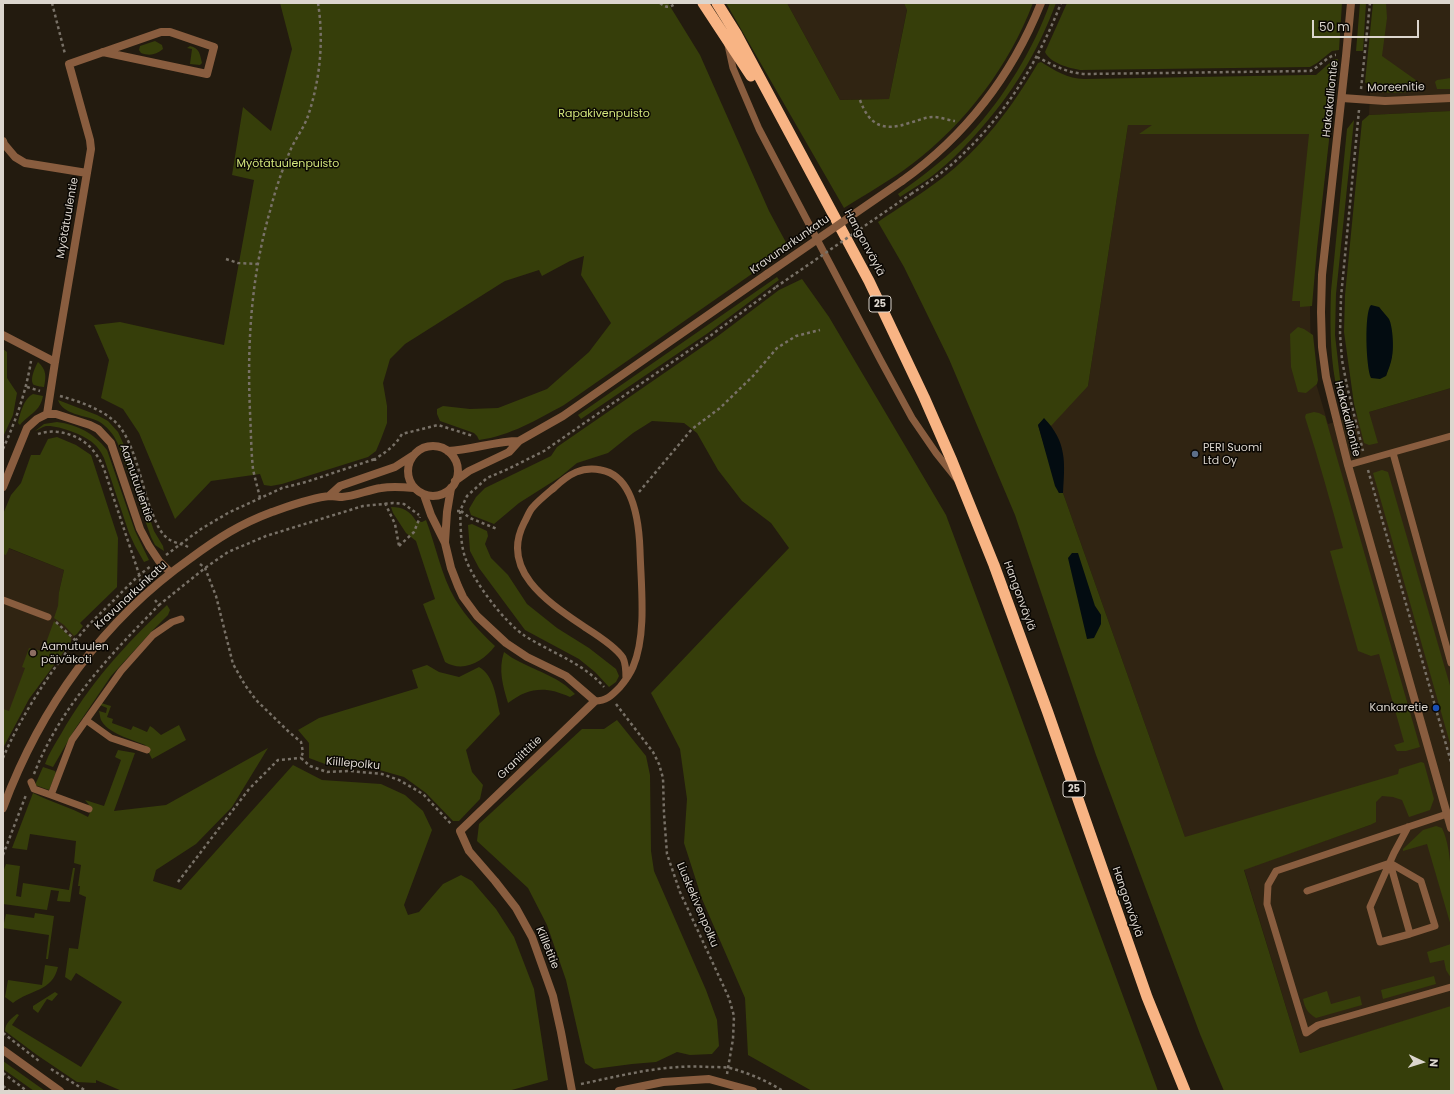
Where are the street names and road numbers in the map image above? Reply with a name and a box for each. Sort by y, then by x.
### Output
street label: Hakakalliontie [1320,60,1342,138]
street label: Moreenitie [1367,81,1425,95]
street label: Myötätuulentie [54,176,82,260]
street label: Hangonväylä [841,207,887,279]
street label: Kravunarkunkatu [748,213,832,277]
road number: 25 [869,296,891,312]
street label: Hakakalliontie [1331,380,1363,458]
street label: Aamutuulentie [117,442,155,524]
street label: Kravunarkunkatu [92,559,170,633]
street label: Hangonväylä [1000,559,1038,633]
street label: Graniittitie [495,734,545,782]
street label: Kiillepolku [325,755,381,773]
road number: 25 [1063,781,1085,797]
street label: Liuskekivenpolku [673,861,721,949]
street label: Hangonväylä [1109,865,1145,939]
street label: Kiilletitie [533,925,561,971]

